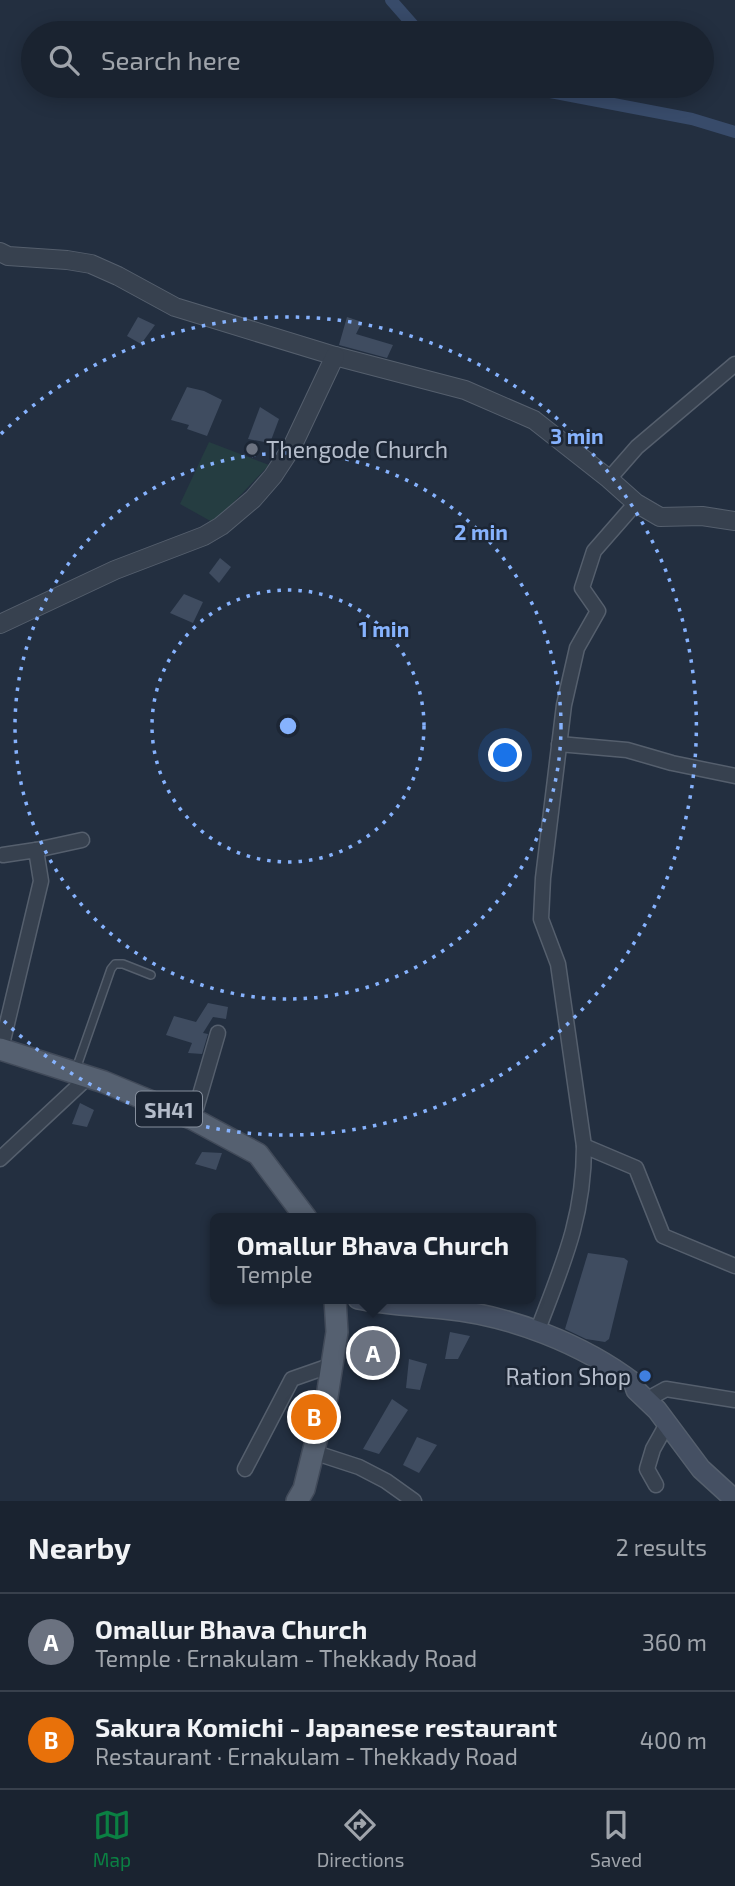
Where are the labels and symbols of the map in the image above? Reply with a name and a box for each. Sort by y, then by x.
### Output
text: 3 min [550,423,604,448]
place label: Thengode Church [266,435,448,463]
marker: Thengode Church [244,441,260,457]
text: 2 min [454,519,508,544]
text: 1 min [359,616,409,641]
centre of rings [276,714,300,738]
your location [488,738,522,772]
road number: SH41 [136,1092,202,1126]
pin: A [350,1327,396,1379]
place label: Ration Shop [505,1362,631,1390]
marker: Ration Shop [637,1368,653,1384]
pin: B [291,1391,337,1443]

